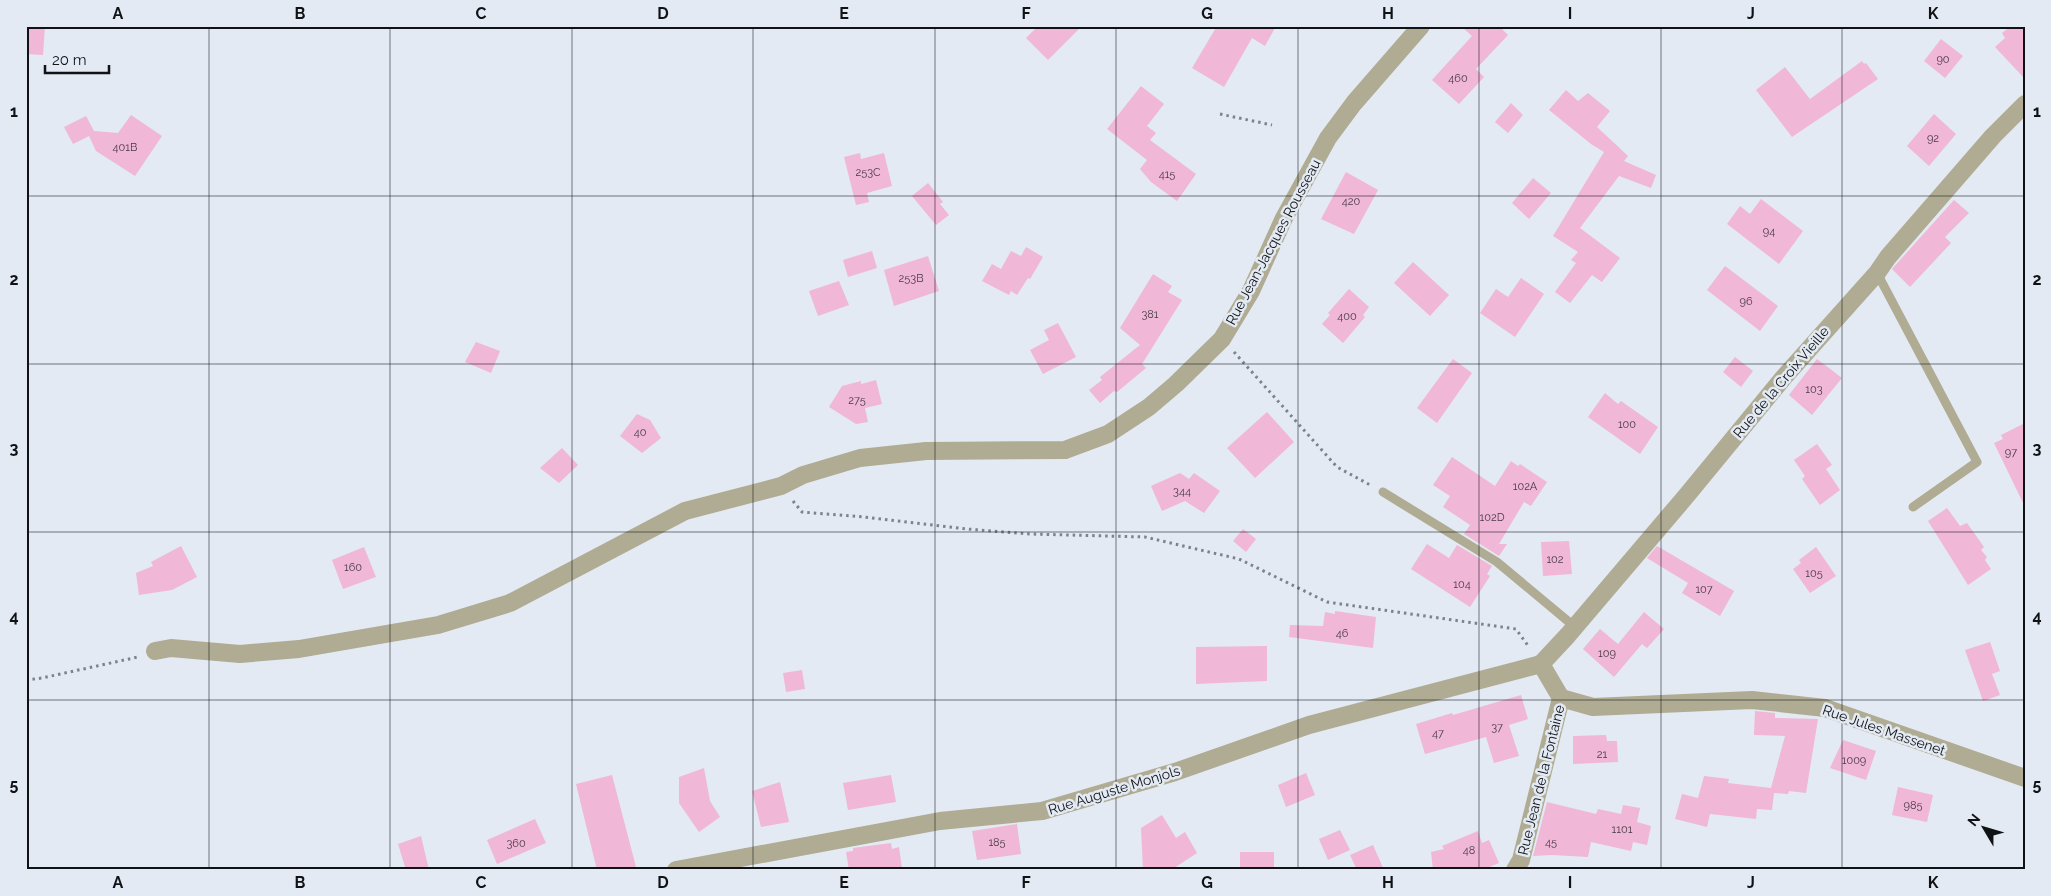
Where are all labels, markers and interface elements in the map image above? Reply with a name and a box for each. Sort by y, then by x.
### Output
text: A [113,4,124,23]
text: B [295,4,306,23]
text: C [476,4,487,23]
text: D [657,4,669,23]
text: E [839,4,849,23]
text: F [1021,4,1031,23]
text: G [1201,4,1213,23]
text: H [1382,4,1394,23]
text: I [1568,4,1572,23]
text: J [1747,4,1755,23]
text: K [1928,4,1939,23]
scale bar [45,42,109,74]
text: 20 m [52,51,87,69]
house number: 90 [1936,53,1950,66]
house number: 460 [1448,72,1468,85]
text: 1 [10,102,18,121]
text: 1 [2033,102,2041,121]
house number: 92 [1927,132,1939,145]
house number: 401B [113,141,137,154]
street label: Rue Jean-Jacques Rousseau [1222,157,1324,327]
house number: 253C [855,166,881,179]
house number: 415 [1159,168,1175,181]
house number: 420 [1342,195,1360,208]
house number: 94 [1763,225,1775,238]
text: 2 [9,270,19,289]
text: 2 [2032,270,2042,289]
house number: 253B [899,272,923,285]
house number: 96 [1739,295,1753,308]
house number: 381 [1141,308,1159,321]
house number: 400 [1337,310,1357,323]
street label: Rue de la Croix Vieille [1730,323,1832,441]
house number: 103 [1805,383,1823,396]
house number: 275 [848,394,866,407]
house number: 100 [1618,418,1636,431]
house number: 40 [634,426,647,439]
text: 3 [10,439,19,458]
text: 3 [2033,439,2042,458]
house number: 97 [2005,446,2017,459]
house number: 102A [1513,480,1538,493]
house number: 344 [1173,485,1191,498]
house number: 102D [1479,511,1505,524]
house number: 102 [1546,553,1564,566]
house number: 160 [344,561,362,574]
house number: 105 [1805,567,1823,580]
house number: 104 [1453,578,1471,591]
house number: 107 [1695,583,1713,596]
text: 4 [9,607,19,626]
text: 4 [2032,607,2042,626]
house number: 46 [1336,627,1349,640]
house number: 109 [1598,647,1616,660]
street label: Rue Jules Massenet [1821,701,1948,759]
street label: Rue Jean de la Fontaine [1515,703,1567,857]
house number: 37 [1491,721,1503,734]
house number: 47 [1432,727,1444,740]
house number: 21 [1597,748,1608,761]
house number: 1009 [1842,754,1866,767]
street label: Rue Auguste Monjols [1046,762,1182,818]
text: 5 [10,775,19,794]
text: 5 [2033,775,2042,794]
house number: 985 [1904,799,1922,812]
north arrow [1958,804,2008,854]
text: N [1964,811,1983,829]
house number: 1101 [1612,823,1633,836]
house number: 185 [988,836,1006,849]
house number: 45 [1545,836,1557,849]
house number: 360 [506,837,526,850]
house number: 48 [1463,844,1475,857]
text: A [113,873,124,892]
text: B [295,873,306,892]
text: C [476,873,487,892]
text: D [657,873,669,892]
text: E [839,873,849,892]
text: F [1021,873,1031,892]
text: G [1201,873,1213,892]
text: H [1382,873,1394,892]
text: I [1568,873,1572,892]
text: J [1747,873,1755,892]
text: K [1928,873,1939,892]

